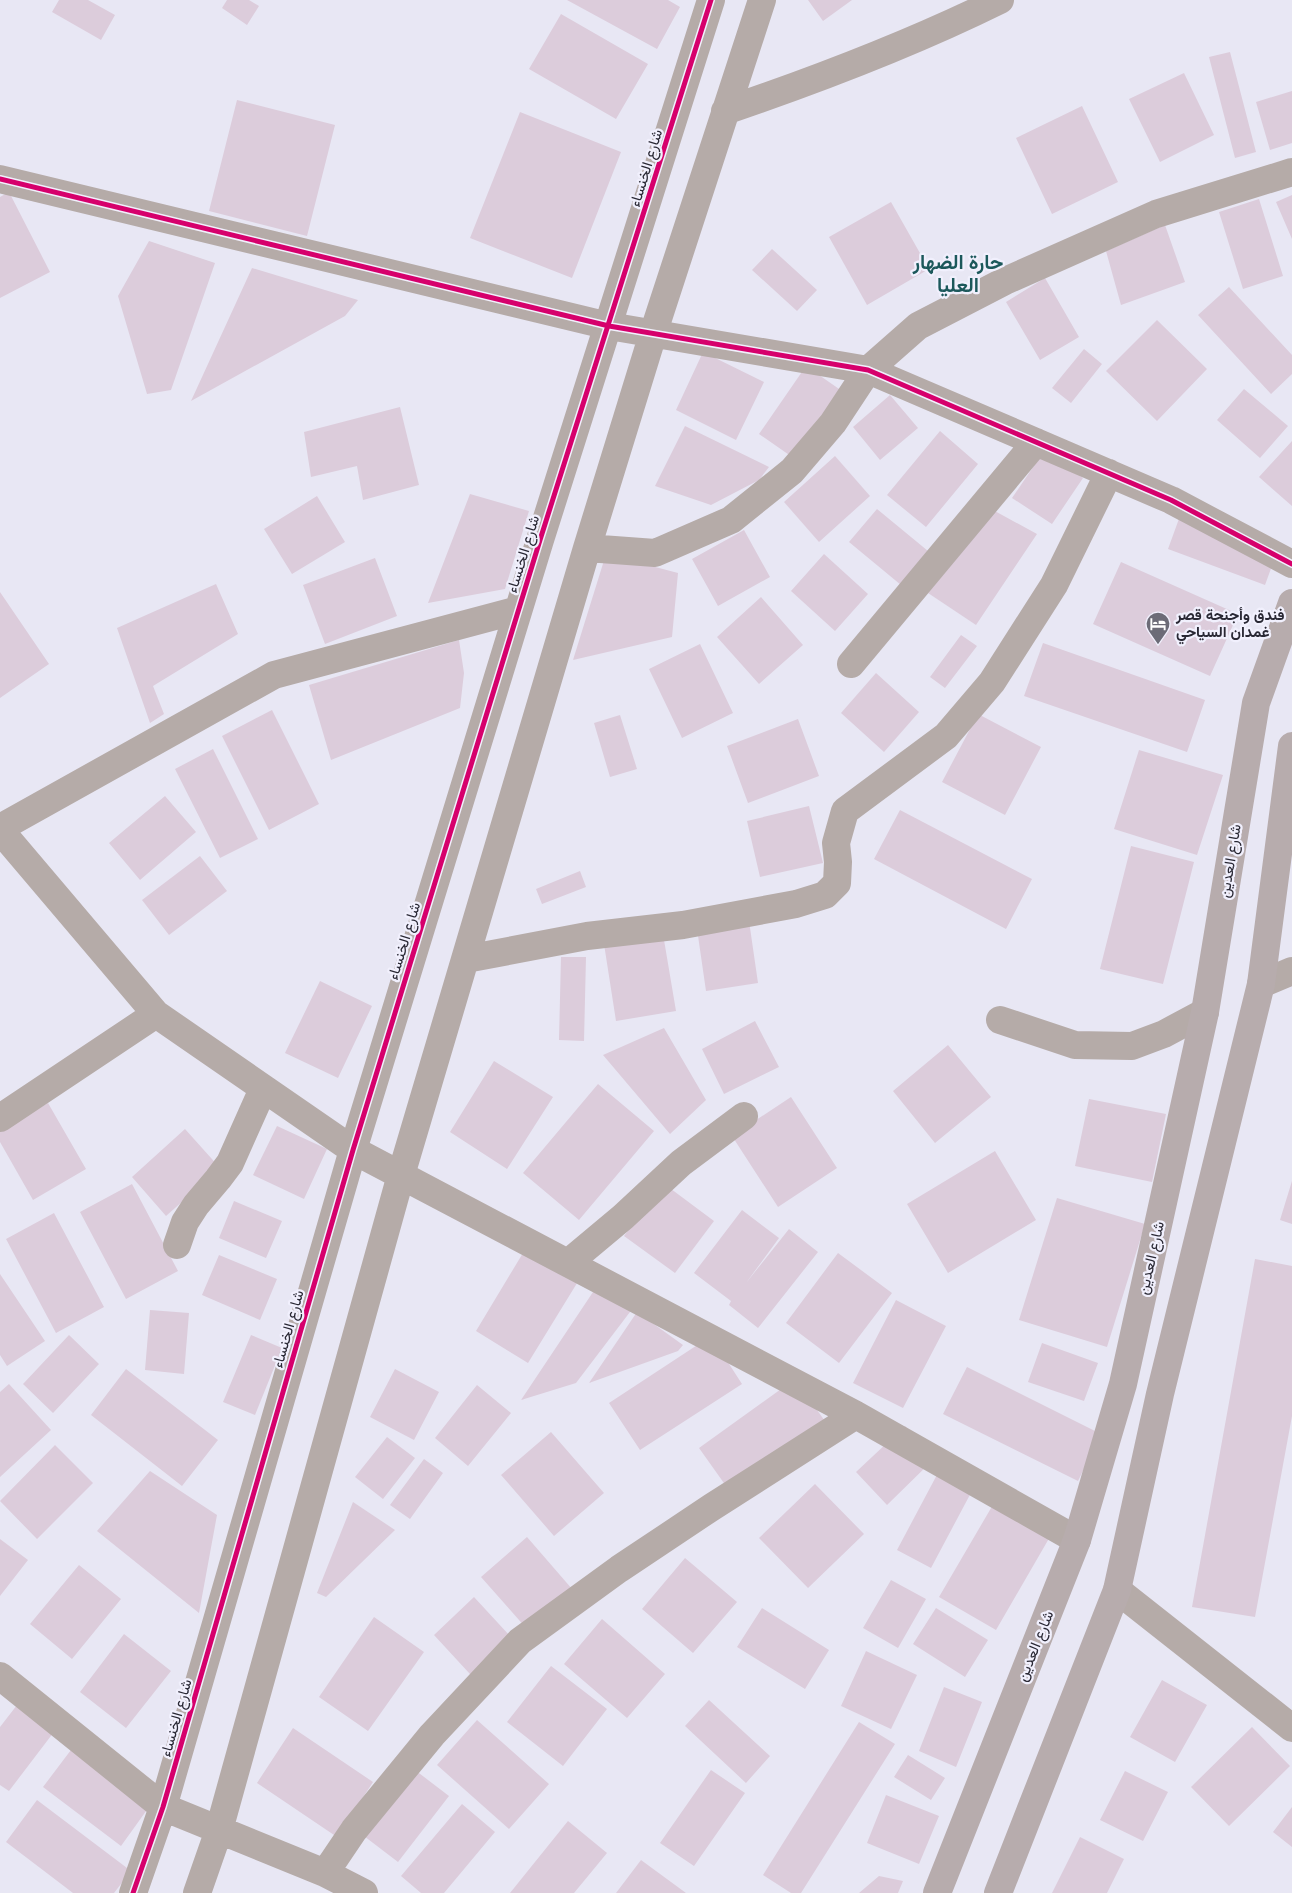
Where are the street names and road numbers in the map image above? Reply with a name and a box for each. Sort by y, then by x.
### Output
street label: شارع الخنساء [625,127,670,210]
street label: شارع الخنساء [502,513,547,596]
street label: شارع العدين [1214,822,1249,900]
street label: شارع الخنساء [383,900,428,983]
street label: شارع العدين [1133,1219,1172,1297]
street label: شارع الخنساء [267,1288,312,1371]
street label: شارع العدين [1012,1608,1061,1685]
street label: شارع الخنساء [155,1677,200,1760]

